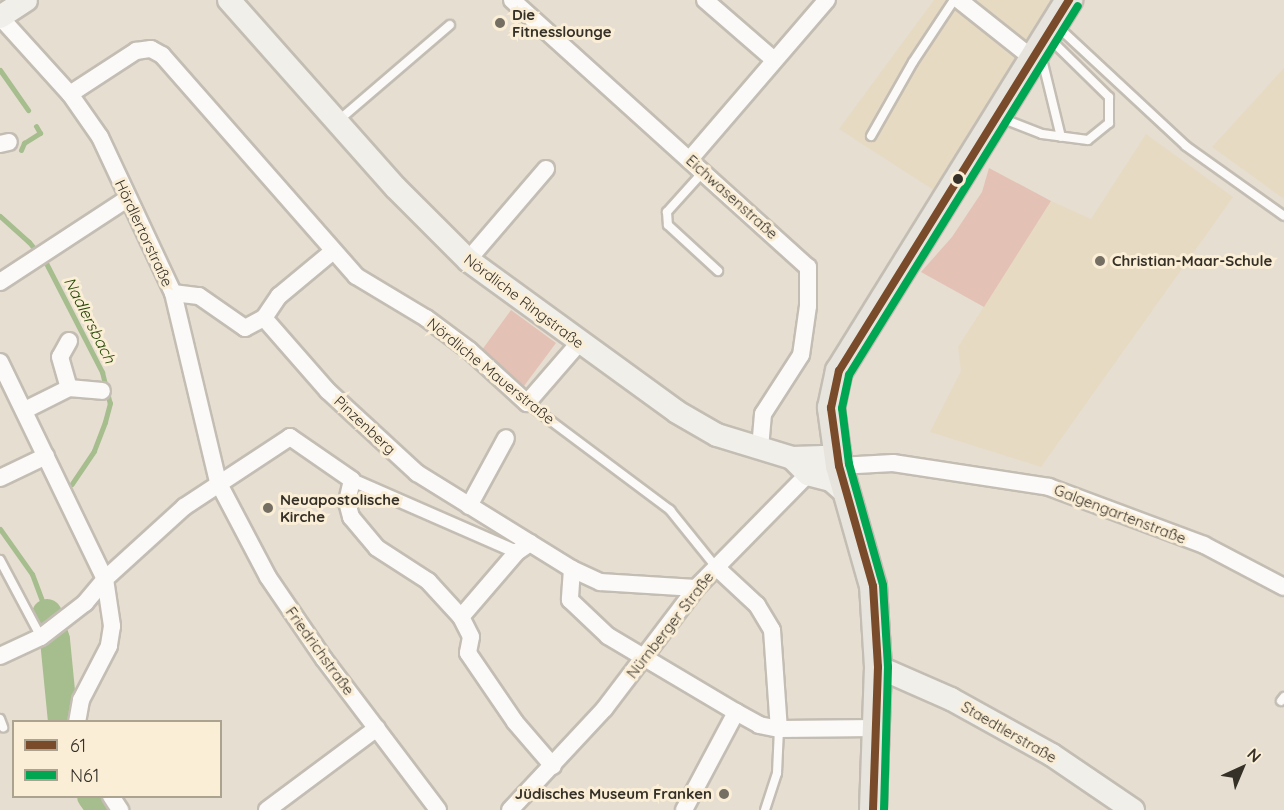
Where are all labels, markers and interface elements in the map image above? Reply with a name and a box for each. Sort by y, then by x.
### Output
place label: Die Fitnesslounge [512,5,611,40]
marker: Die Fitnesslounge [493,16,507,30]
street label: Eichwasenstraße [683,151,781,243]
unlabelled marker [952,173,964,185]
street label: Hördlertorstraße [111,177,177,289]
street label: Nördliche Ringstraße [460,250,588,352]
place label: Christian-Maar-Schule [1112,252,1272,270]
marker: Christian-Maar-Schule [1093,254,1107,268]
water label: Nadlersbach [60,274,120,366]
street label: Nördliche Mauerstraße [424,314,558,428]
street label: Pinzenberg [331,392,399,458]
street label: Galgengartenstraße [1051,481,1189,547]
place label: Neuapostolische Kirche [280,490,400,525]
marker: Neuapostolische Kirche [261,501,275,515]
street label: Nürnberger Straße [623,568,717,682]
street label: Friedrichstraße [282,603,358,699]
street label: Staedtlerstraße [958,697,1060,767]
legend [12,720,222,798]
text: 61 [70,734,86,757]
north arrow [1212,738,1272,798]
text: N [1243,744,1266,766]
text: N61 [70,764,99,787]
place label: Jüdisches Museum Franken [515,785,712,803]
marker: Jüdisches Museum Franken [717,787,731,801]

